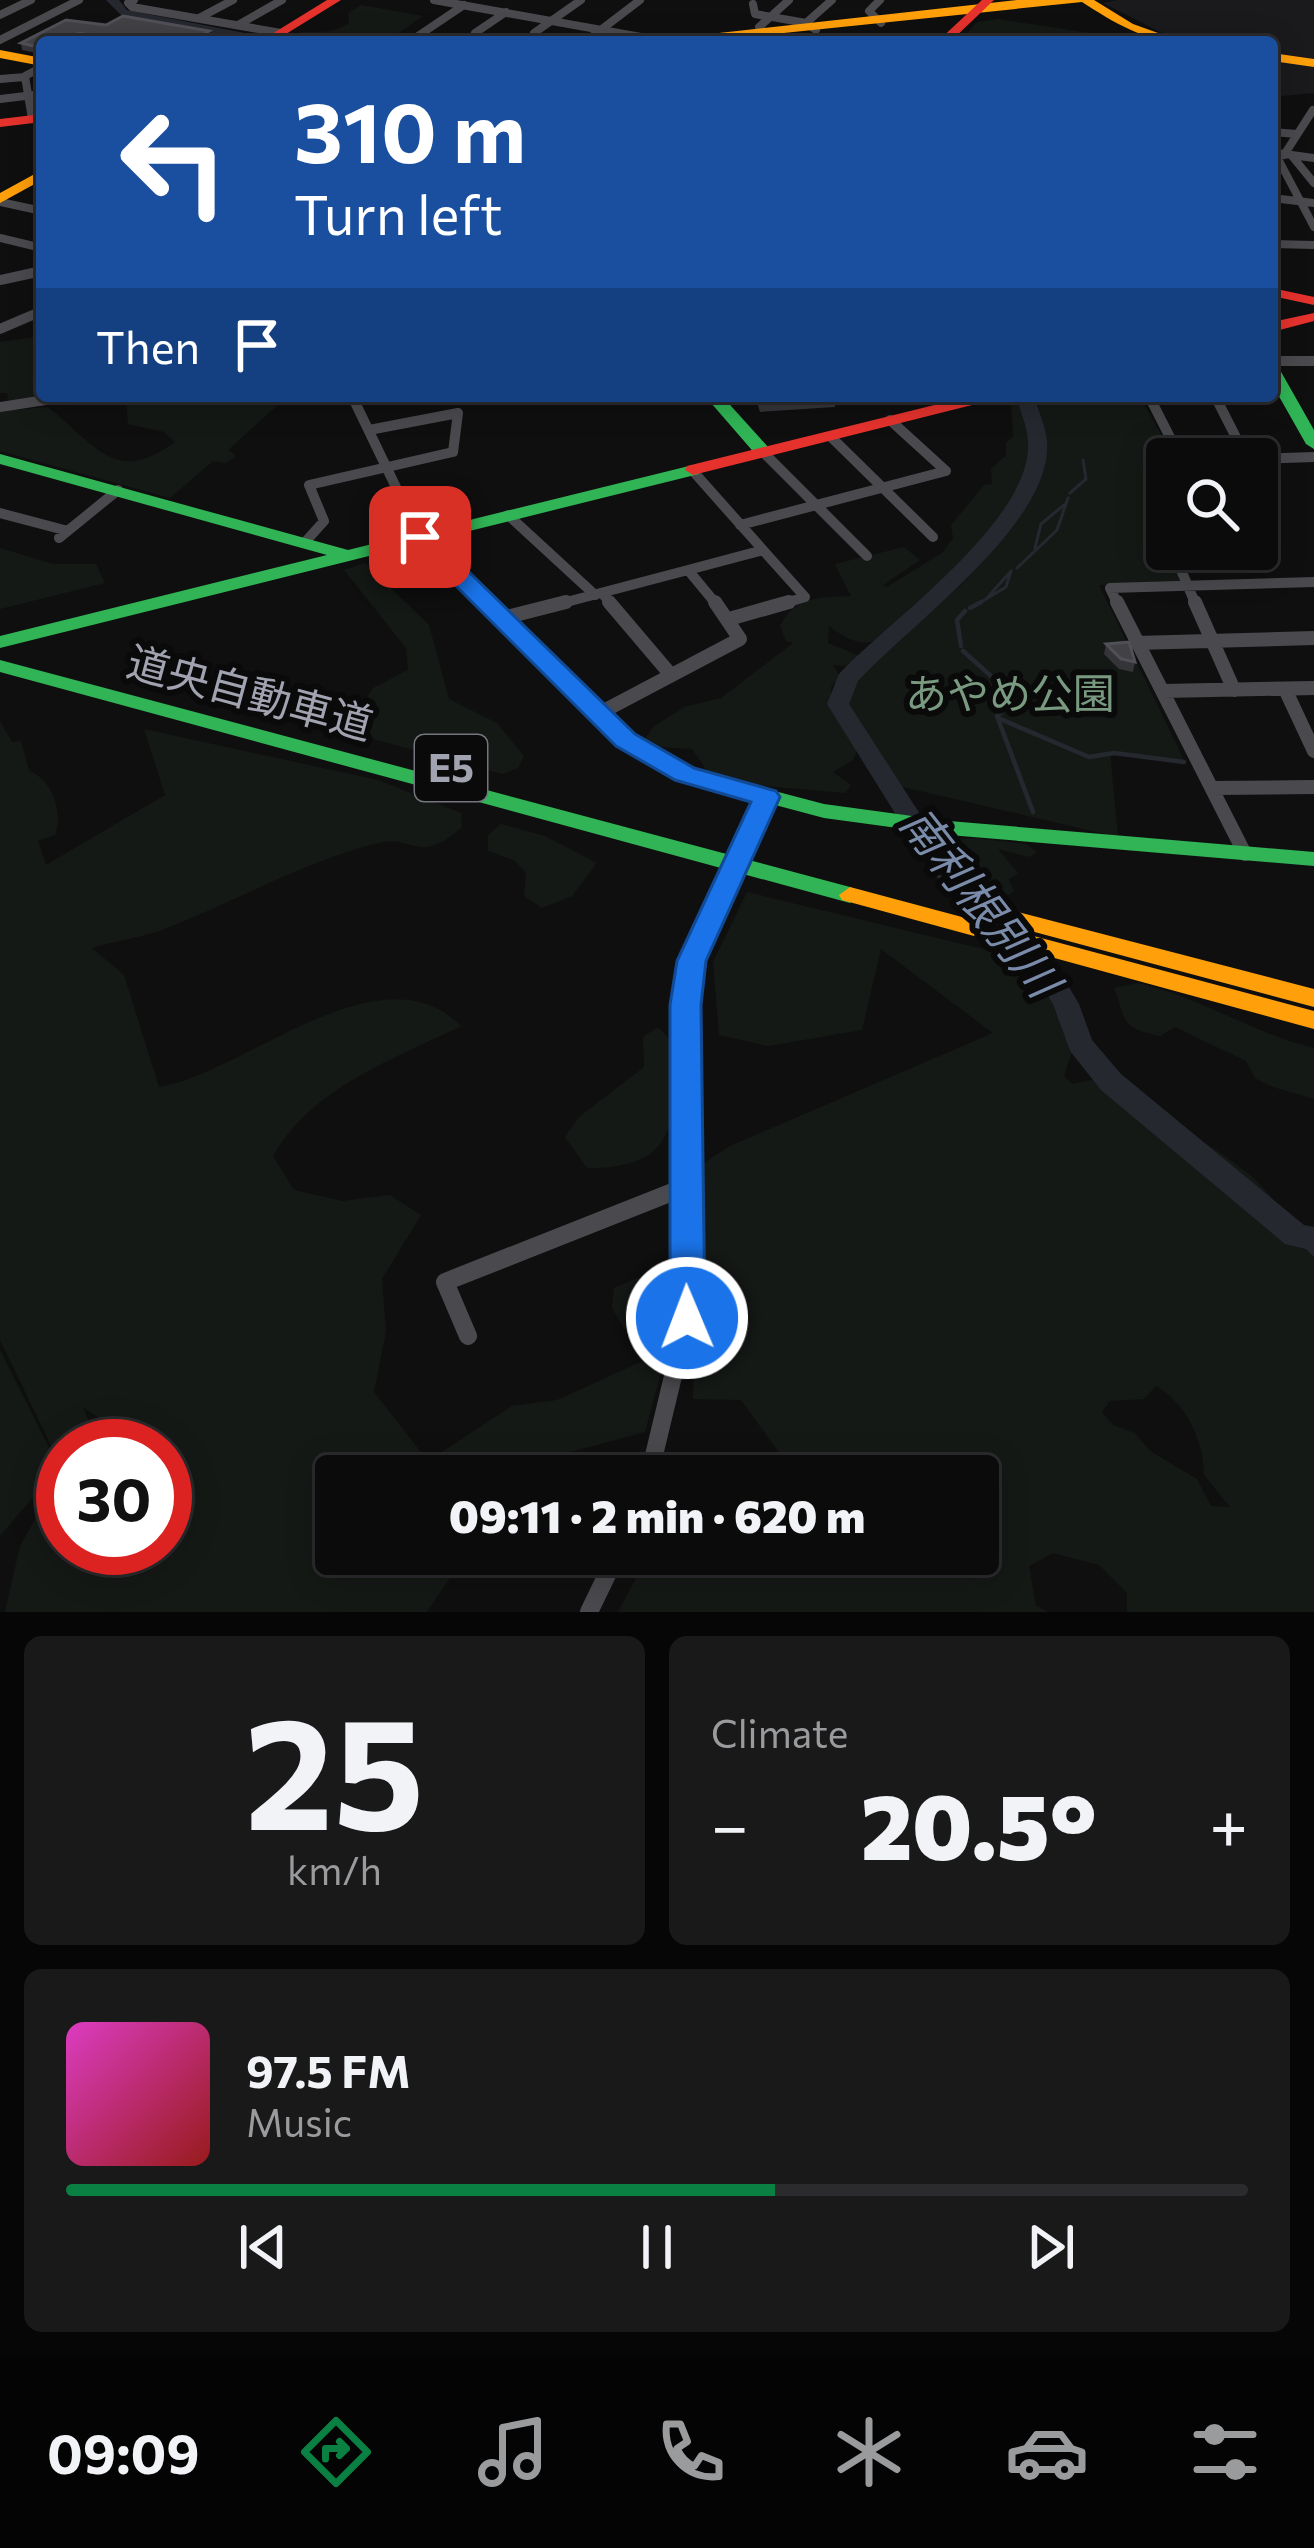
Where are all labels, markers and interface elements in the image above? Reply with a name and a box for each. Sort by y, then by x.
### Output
text: 310 m [294,78,526,180]
icon: left [96,84,252,240]
text: Turn left [294,180,502,246]
icon: arrive [224,312,290,378]
text: Then [96,318,200,373]
map controls [1146,438,1278,570]
button: search [1146,438,1278,570]
pin [369,486,471,588]
icon: arrive [387,504,453,570]
street label: 道央自動車道 [122,633,379,749]
park label: あやめ公園 [905,666,1115,718]
road number: E5 [415,735,487,801]
water label: 南利根別川 [891,795,1075,1009]
position arrow [624,1255,750,1381]
speed limit sign: 30 [36,1419,192,1575]
text: 09:11 · 2 min · 620 m [449,1487,865,1542]
text: 25 [245,1671,424,1862]
text: Climate [711,1708,848,1756]
text: 20.5° [861,1768,1097,1879]
text: − [711,1783,749,1864]
text: + [1209,1783,1248,1864]
text: km/h [287,1845,382,1893]
text: 97.5 FM [246,2042,411,2097]
text: Music [246,2097,352,2145]
icon: previous [230,2214,296,2280]
icon: pause [624,2214,690,2280]
icon: next [1018,2214,1084,2280]
icon: directions [294,2410,378,2494]
icon: music [471,2410,555,2494]
icon: phone [649,2410,733,2494]
icon: climate [827,2410,911,2494]
icon: car [1005,2410,1089,2494]
icon: filters [1183,2410,1267,2494]
text: 09:09 [47,2419,200,2485]

